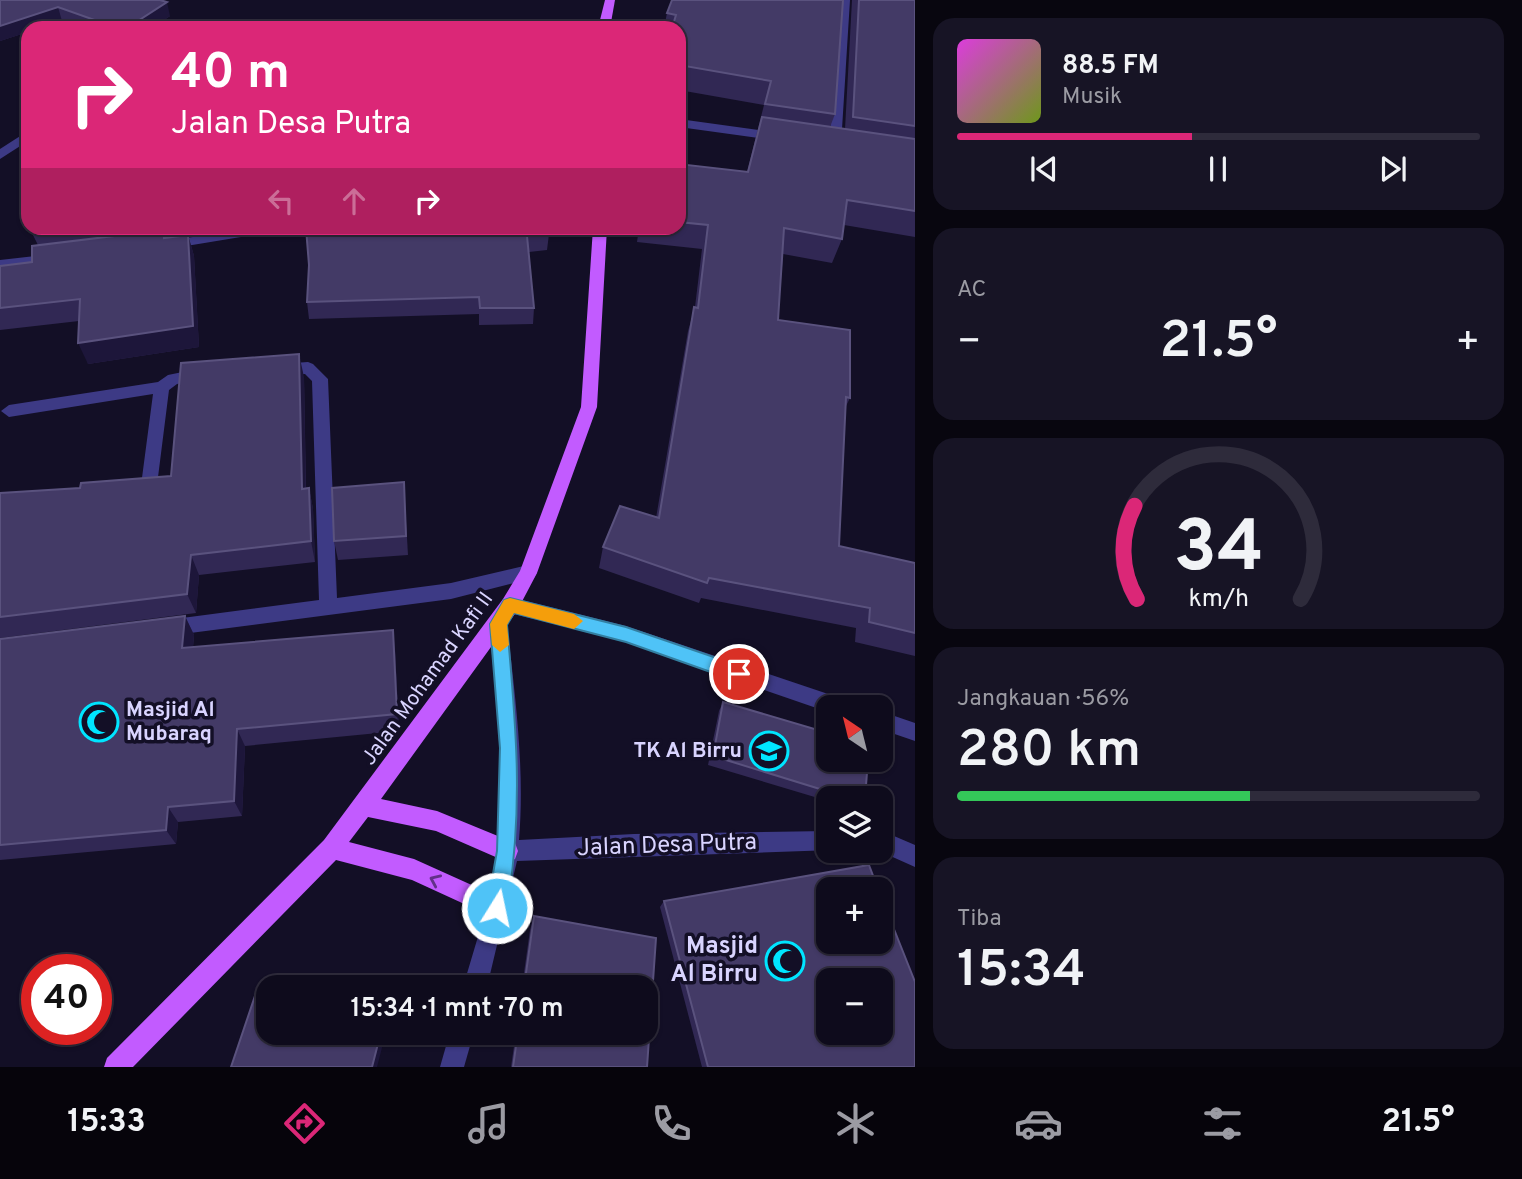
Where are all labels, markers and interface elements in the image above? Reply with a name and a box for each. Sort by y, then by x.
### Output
text: 40 m [171,44,290,106]
icon: right [56,49,147,140]
text: 88.5 FM [1062,50,1159,83]
text: Musik [1062,83,1122,112]
text: Jalan Desa Putra [171,105,411,145]
icon: previous [1025,150,1063,188]
icon: pause [1199,150,1237,188]
icon: next [1374,150,1412,188]
icon: left [262,182,300,220]
icon: ahead [335,182,373,220]
icon: right [408,182,446,220]
text: AC [957,276,986,305]
text: 21.5° [1160,310,1277,376]
text: − [957,319,982,368]
text: + [1455,319,1480,368]
text: 34 [1173,506,1264,598]
text: km/h [1188,584,1249,616]
street label: Jalan Mohamad Kafi II [356,587,500,771]
pin [709,644,769,704]
icon: arrive [720,655,758,693]
text: Jangkauan · 56% [957,685,1129,714]
north arrow [816,695,892,772]
map controls [816,695,893,1045]
place label: Masjid Al Mubaraq [126,697,215,748]
mosque icon: Masjid Al Mubaraq [78,701,120,743]
text: 280 km [957,719,1141,785]
school or university icon: TK Al Birru [748,730,790,772]
place label: TK Al Birru [634,738,742,765]
button: layers [816,786,893,863]
street label: Jalan Desa Putra [577,828,757,864]
position arrow [460,871,534,945]
one-way arrow [430,874,442,888]
button: + [816,877,893,954]
text: Tiba [957,905,1002,934]
place label: Masjid Al Birru [671,932,758,990]
text: 15:34 [957,939,1086,1005]
mosque icon: Masjid Al Birru [764,940,806,982]
speed limit sign: 40 [21,954,112,1045]
button: − [816,968,893,1045]
text: 15:34 · 1 mnt · 70 m [350,993,564,1026]
icon: directions [280,1099,329,1148]
icon: music [464,1099,513,1148]
icon: phone [647,1099,696,1148]
icon: climate [831,1099,880,1148]
icon: car [1014,1099,1063,1148]
icon: filters [1198,1099,1247,1148]
text: 15:33 [67,1103,146,1143]
text: 21.5° [1381,1103,1455,1143]

